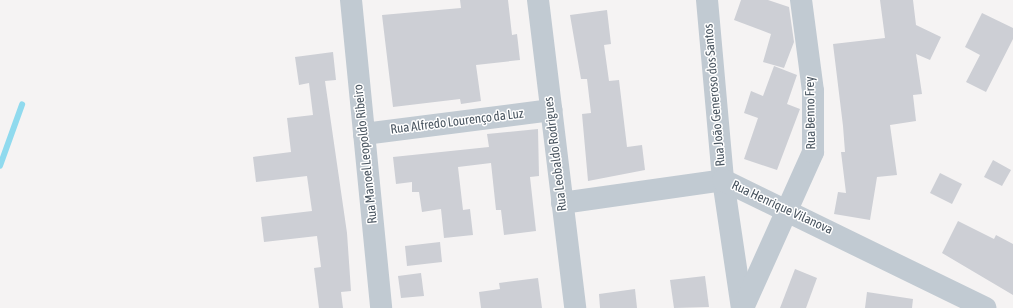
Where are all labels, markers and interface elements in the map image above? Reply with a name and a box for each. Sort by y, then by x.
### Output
street label: Rua João Generoso dos Santos [701,23,729,167]
street label: Rua Benno Frey [803,76,819,150]
street label: Rua Manoel Leopoldo Ribeiro [351,84,381,224]
street label: Rua Leobaldo Rodrigues [541,96,571,212]
street label: Rua Alfredo Lourenço da Luz [390,106,524,138]
street label: Rua Henrique Vilanova [729,178,835,238]

